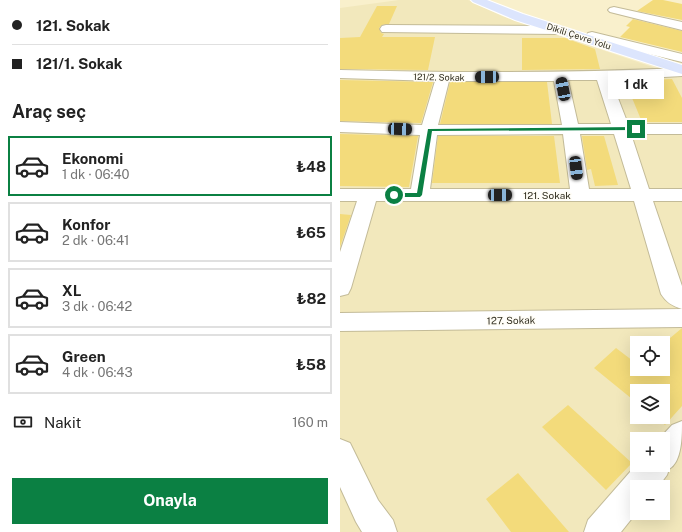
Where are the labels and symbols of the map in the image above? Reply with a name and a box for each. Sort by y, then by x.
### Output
street label: Dikili Çevre Yolu [545,20,613,52]
street label: 121/2. Sokak [413,71,465,83]
car [475,71,499,83]
callout: 1 dk [608,71,664,99]
car [555,76,571,102]
route end [627,120,645,138]
car [388,123,412,135]
car [569,155,583,181]
route start [385,186,403,204]
car [488,189,512,201]
street label: 121. Sokak [523,189,571,201]
street label: 127. Sokak [487,314,536,326]

